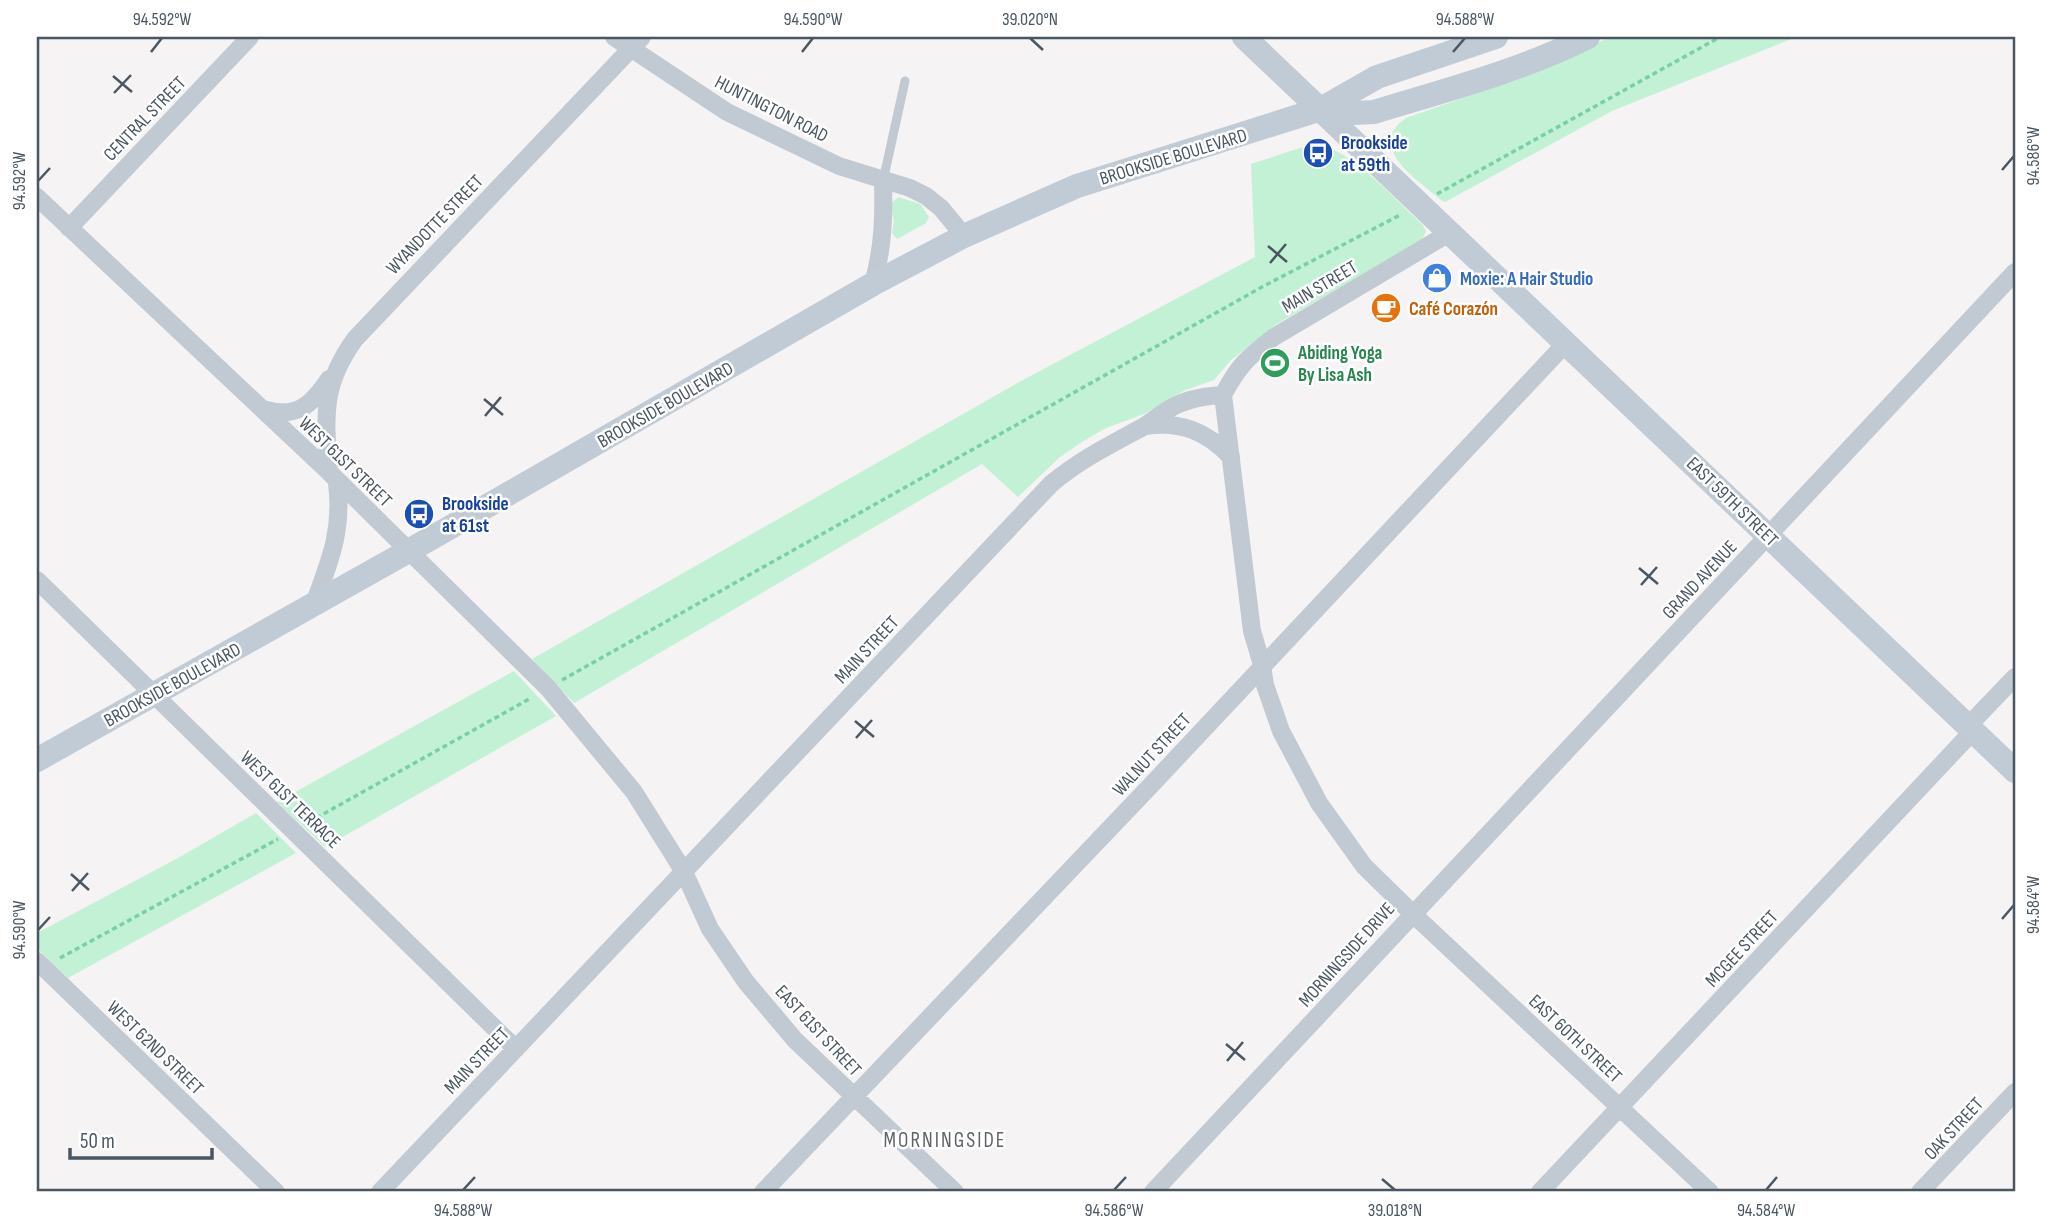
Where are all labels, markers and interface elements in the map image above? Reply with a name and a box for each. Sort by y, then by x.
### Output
text: 94.592°W [133,9,192,30]
text: 94.590°W [783,9,843,30]
text: 39.020°N [1002,9,1058,30]
text: 94.588°W [1436,9,1495,30]
street label: HUNTINGTON ROAD [711,71,832,148]
street label: CENTRAL STREET [99,72,191,166]
street label: BROOKSIDE BOULEVARD [1097,124,1250,191]
text: 94.586°W [2023,126,2044,185]
place label: Brookside at 59th [1341,132,1408,177]
bus stop icon: Brookside at 59th [1301,136,1335,170]
text: 94.592°W [9,151,30,210]
street label: WYANDOTTE STREET [382,170,489,280]
street label: MAIN STREET [1278,256,1362,319]
shop icon: Moxie: A Hair Studio [1420,261,1454,295]
place label: Moxie: A Hair Studio [1460,268,1593,291]
cafe icon: Café Corazón [1369,291,1403,325]
place label: Café Corazón [1409,298,1498,321]
place label: Abiding Yoga By Lisa Ash [1297,342,1382,387]
sports icon: Abiding Yoga By Lisa Ash [1258,346,1292,380]
street label: BROOKSIDE BOULEVARD [594,357,738,453]
street label: WEST 61ST STREET [294,412,396,512]
street label: EAST 59TH STREET [1681,453,1783,552]
place label: Brookside at 61st [442,493,509,538]
bus stop icon: Brookside at 61st [402,497,436,531]
street label: GRAND AVENUE [1658,536,1742,624]
street label: MAIN STREET [830,611,904,689]
street label: BROOKSIDE BOULEVARD [100,638,245,732]
street label: WALNUT STREET [1108,709,1196,801]
street label: WEST 61ST TERRACE [235,746,345,854]
text: 94.584°W [2023,876,2044,934]
street label: MORNINGSIDE DRIVE [1294,898,1400,1012]
text: 94.590°W [9,900,30,960]
street label: MCGEE STREET [1701,906,1784,992]
street label: EAST 61ST STREET [770,981,866,1082]
street label: EAST 60TH STREET [1524,990,1627,1088]
street label: WEST 62ND STREET [102,996,208,1100]
street label: MAIN STREET [440,1023,515,1099]
street label: OAK STREET [1919,1093,1989,1165]
scale bar [70,1117,212,1161]
district label: MORNINGSIDE [884,1128,1006,1153]
text: 50 m [80,1129,115,1154]
text: 94.588°W [434,1200,493,1221]
text: 94.586°W [1085,1200,1144,1221]
text: 39.018°N [1368,1200,1422,1221]
text: 94.584°W [1737,1200,1795,1221]

